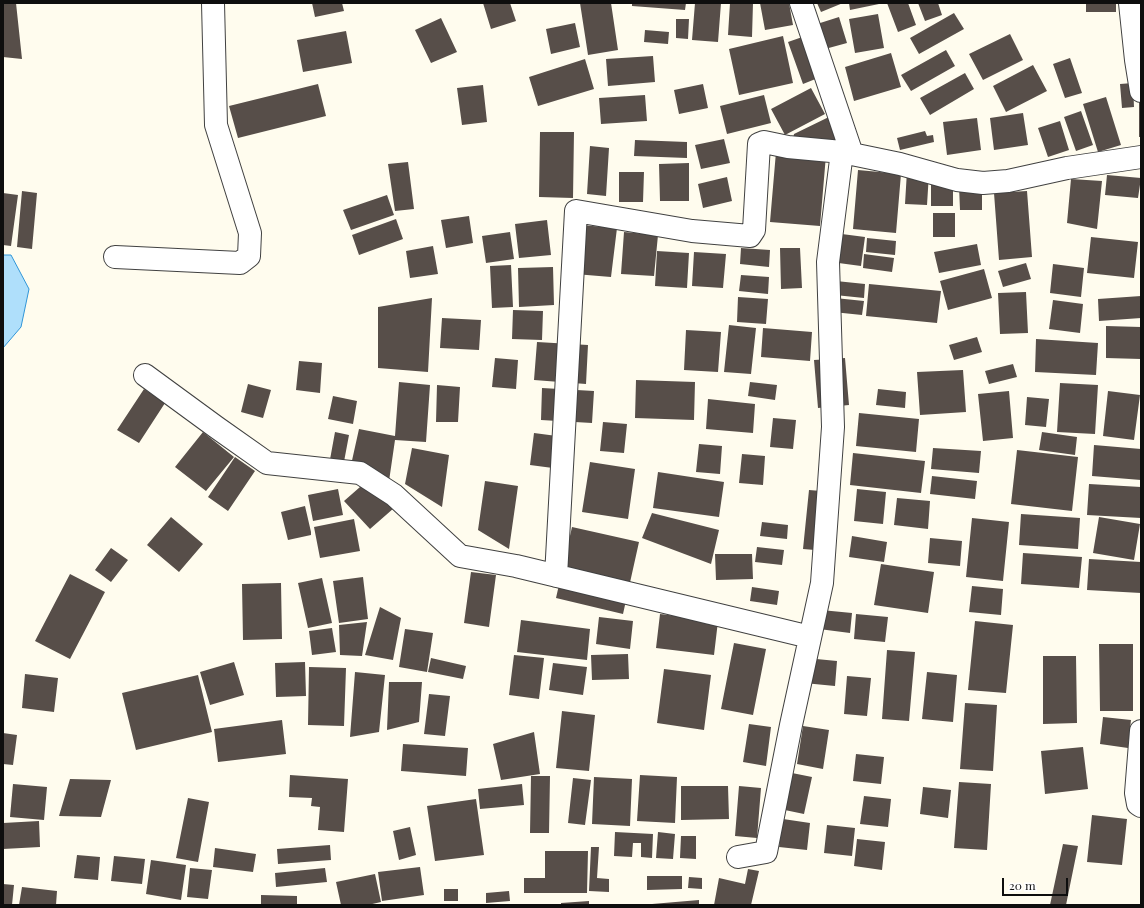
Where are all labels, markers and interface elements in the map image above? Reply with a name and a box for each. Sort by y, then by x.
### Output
scale bar [1004,870,1070,896]
text: 20 m [1009,877,1036,893]

